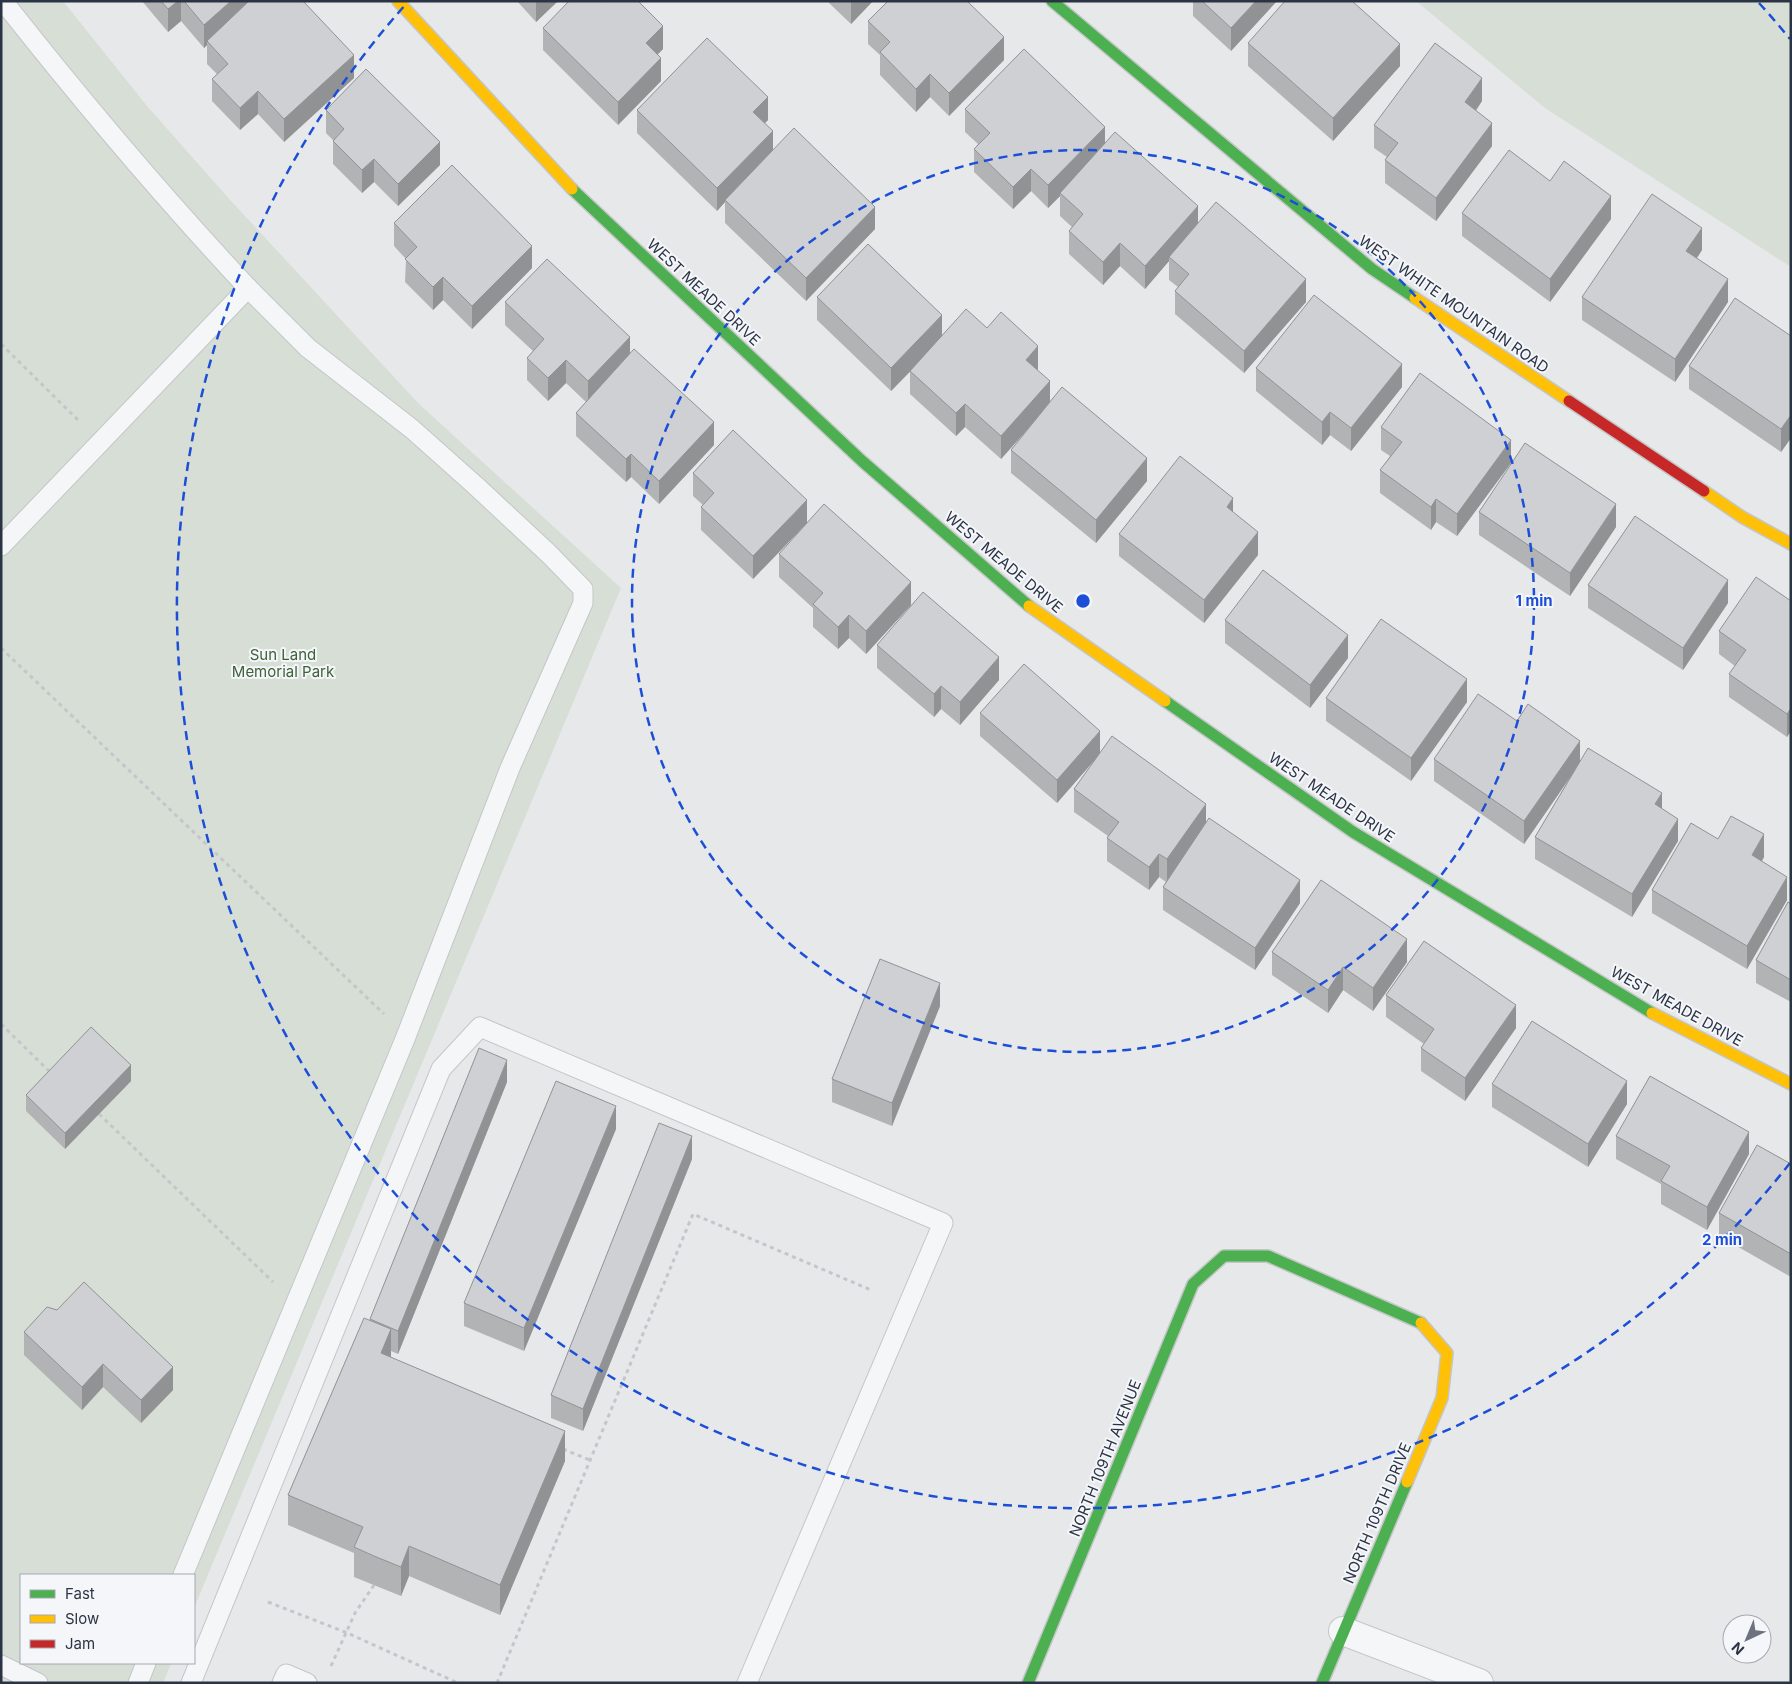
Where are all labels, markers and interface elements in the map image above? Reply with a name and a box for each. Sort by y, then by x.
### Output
street label: WEST WHITE MOUNTAIN ROAD [1355,231,1553,377]
street label: WEST MEADE DRIVE [643,235,765,349]
street label: WEST MEADE DRIVE [941,507,1067,617]
text: 1 min [1515,591,1553,610]
centre of rings [1074,592,1092,610]
park label: Sun Land Memorial Park [232,645,335,681]
street label: WEST MEADE DRIVE [1265,748,1399,846]
street label: WEST MEADE DRIVE [1608,962,1746,1050]
text: 2 min [1702,1230,1742,1249]
street label: NORTH 109TH AVENUE [1065,1377,1145,1539]
street label: NORTH 109TH DRIVE [1339,1440,1415,1586]
legend [20,1574,195,1664]
text: Fast [65,1584,95,1603]
text: Slow [65,1609,99,1628]
north arrow [1722,1614,1772,1664]
text: Jam [65,1634,95,1653]
text: N [1728,1639,1747,1659]

